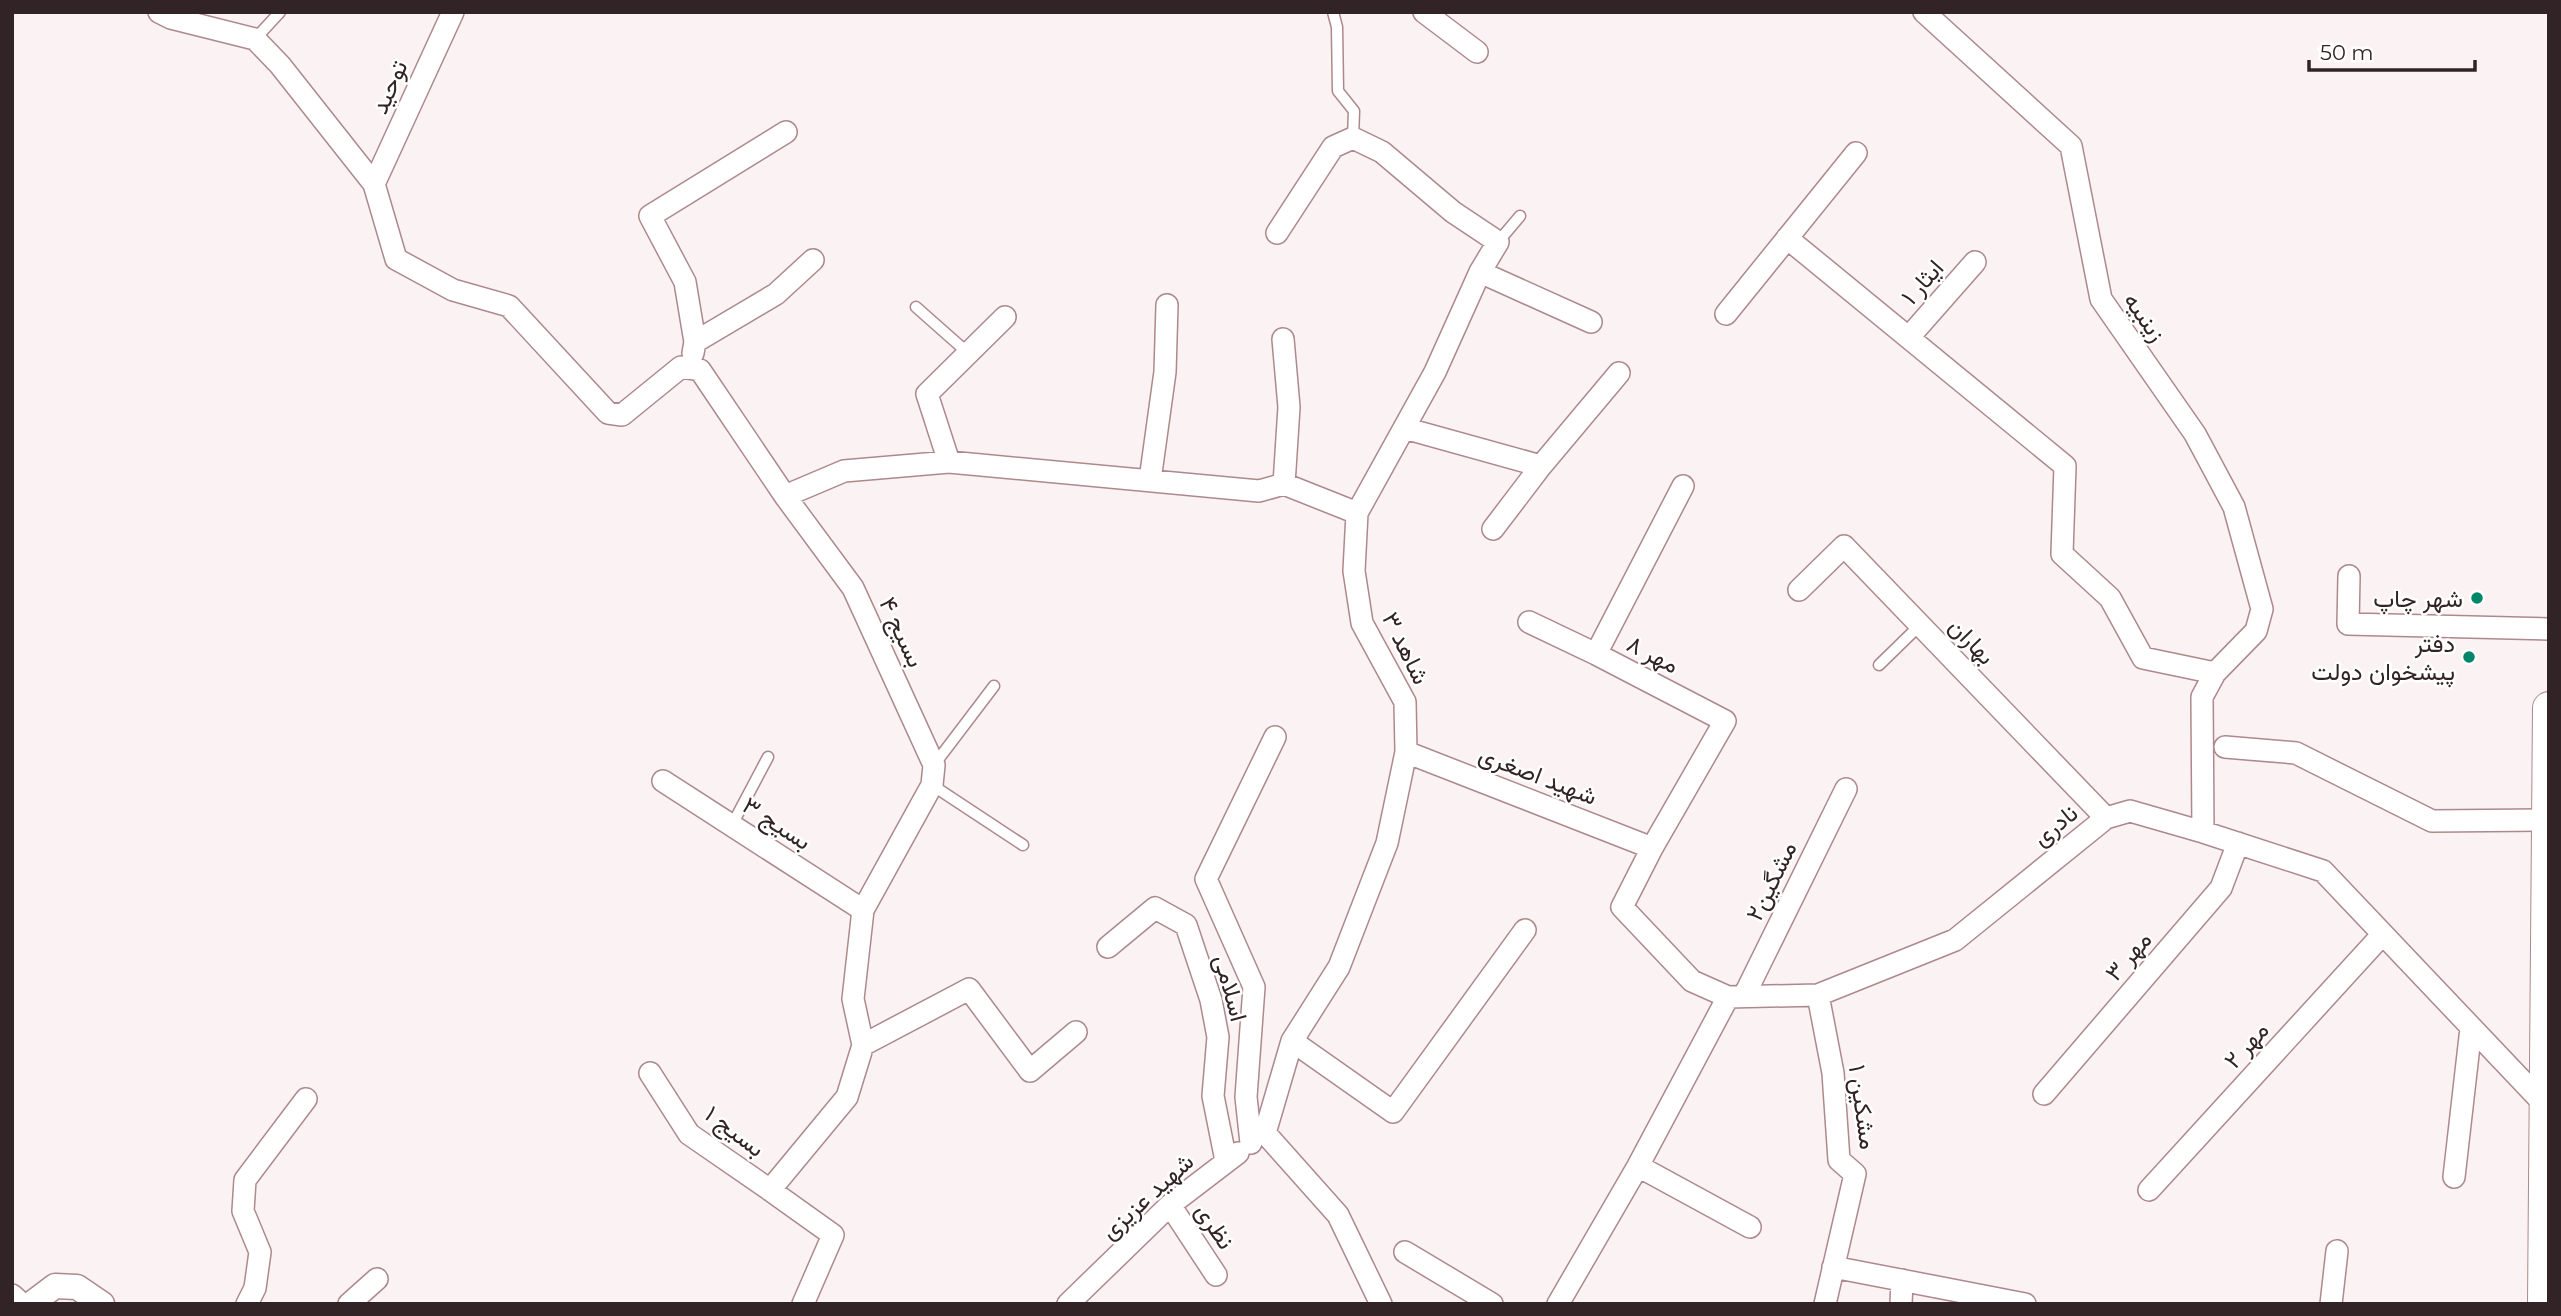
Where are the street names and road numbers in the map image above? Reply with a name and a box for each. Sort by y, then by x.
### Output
street label: توحید [364,56,414,119]
street label: ایثار ۱ [1895,254,1950,311]
street label: زینبیه [2117,287,2172,348]
street label: بسیج ۴ [871,592,931,673]
street label: شاهد ۳ [1376,607,1436,689]
street label: بهاران [1942,612,2001,671]
street label: مهر ۸ [1622,629,1684,680]
street label: شهید اصغری [1474,739,1601,812]
street label: بسیج ۳ [736,790,817,858]
street label: نادری [2027,798,2084,853]
street label: مشگین۲ [1739,837,1803,925]
street label: مهر ۳ [2099,925,2158,987]
street label: اسلامی [1208,952,1254,1024]
street label: مهر ۲ [2218,1016,2275,1075]
street label: مشکین ۱ [1843,1063,1883,1151]
street label: بسیج ۱ [698,1099,771,1165]
street label: شهید عزیزی [1095,1147,1200,1246]
street label: نظری [1188,1197,1241,1255]

